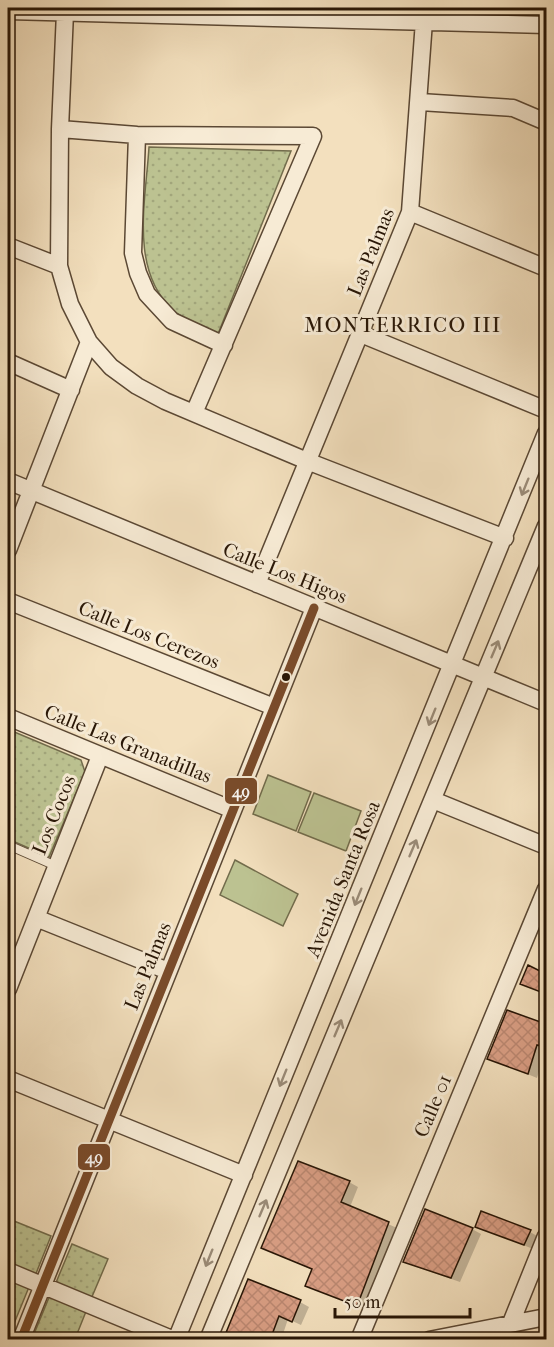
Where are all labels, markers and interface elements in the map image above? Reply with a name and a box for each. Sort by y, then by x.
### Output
street label: Las Palmas [343,205,399,299]
district label: MONTERRICO III [304,313,502,337]
one-way arrow [519,477,530,496]
street label: Calle Los Higos [220,538,350,608]
street label: Calle Los Cerezos [75,596,223,674]
one-way arrow [490,640,501,659]
unlabelled marker [280,671,292,683]
street label: Calle Las Granadillas [41,700,215,788]
one-way arrow [426,707,437,726]
street label: Los Cocos [28,772,80,858]
line badge: 49 [224,777,258,805]
text: 49 [231,782,250,802]
street label: Avenida Santa Rosa [301,797,385,961]
one-way arrow [408,839,419,858]
one-way arrow [352,888,363,906]
street label: Las Palmas [120,919,176,1013]
one-way arrow [333,1019,344,1038]
one-way arrow [277,1068,288,1087]
street label: Calle 01 [410,1071,456,1141]
line badge: 49 [77,1143,111,1171]
text: 49 [84,1148,103,1168]
one-way arrow [258,1199,269,1218]
one-way arrow [203,1248,214,1267]
scale bar [335,1281,470,1319]
text: 50 m [344,1292,381,1313]

